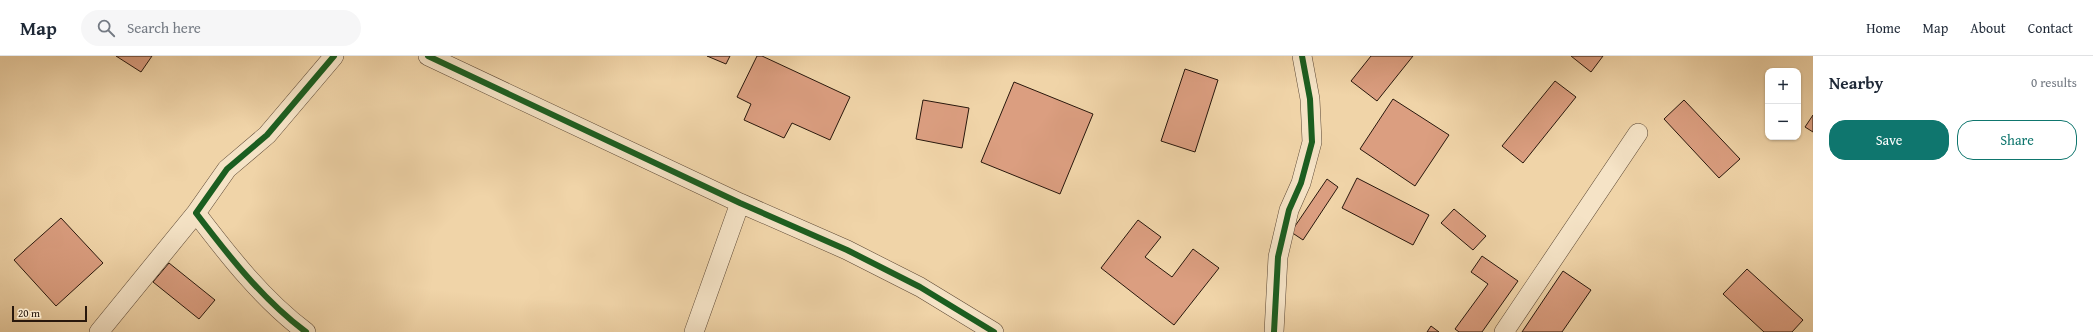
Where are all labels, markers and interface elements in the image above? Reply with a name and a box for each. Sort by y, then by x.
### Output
search box [81,10,361,46]
text: Map [20,14,57,42]
icon: search [95,17,117,39]
text: Search here [127,17,201,38]
text: Home [1866,18,1901,38]
text: Map [1923,18,1948,38]
text: About [1970,18,2006,38]
text: Contact [2028,18,2073,38]
map controls [1765,68,1801,140]
button: + [1765,68,1801,104]
text: Nearby [1829,70,1883,95]
text: 0 results [2031,73,2077,92]
button: − [1765,104,1801,140]
button: Save [1829,120,1949,160]
button: Share [1957,120,2077,160]
scale bar [12,304,87,323]
text: 20 m [18,305,40,321]

